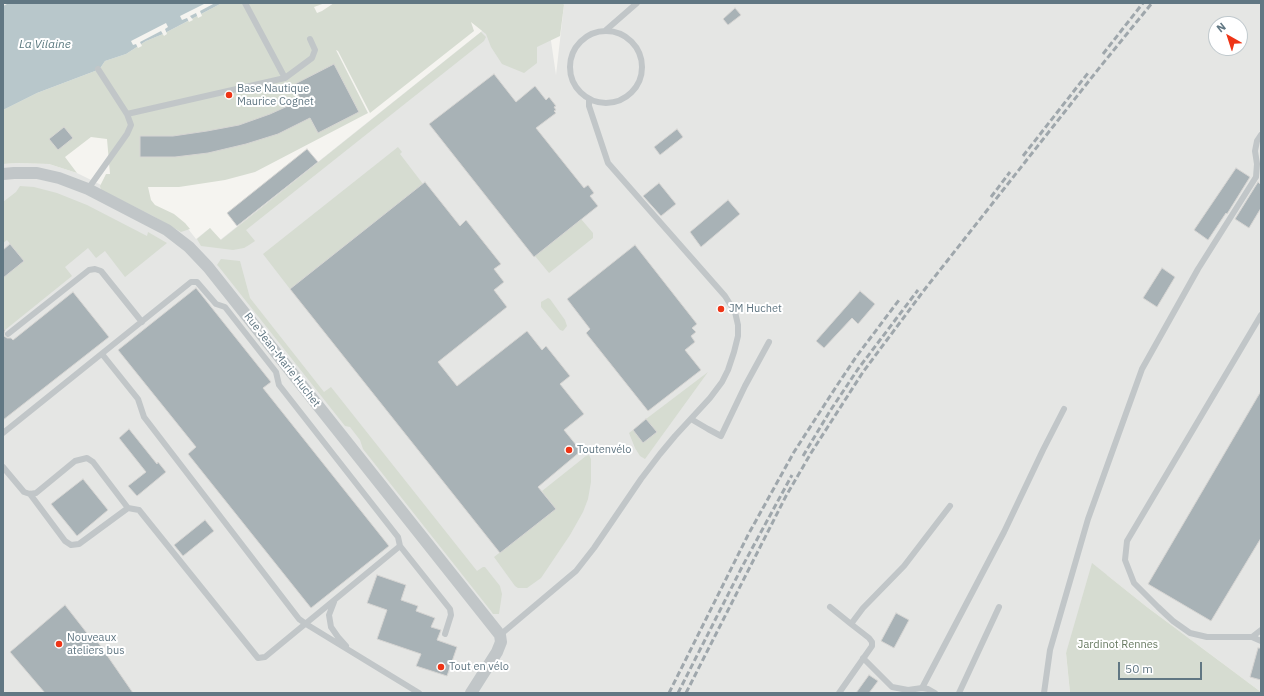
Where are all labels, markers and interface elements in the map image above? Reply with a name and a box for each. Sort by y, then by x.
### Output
north arrow [1208,16,1248,56]
text: N [1214,20,1229,35]
water label: La Vilaine [19,38,71,52]
place label: Base Nautique Maurice Cognet [237,82,314,108]
marker: Base Nautique Maurice Cognet [224,90,234,100]
place label: JM Huchet [729,302,782,316]
marker: JM Huchet [716,304,726,314]
street label: Rue Jean-Marie Huchet [241,310,323,410]
place label: Toutenvélo [577,443,632,457]
marker: Toutenvélo [564,445,574,455]
place label: Nouveaux ateliers bus [67,631,124,657]
park label: Jardinot Rennes [1078,638,1158,652]
marker: Nouveaux ateliers bus [54,639,64,649]
scale bar [1120,654,1204,680]
place label: Tout en vélo [449,660,509,674]
text: 50 m [1125,661,1153,676]
marker: Tout en vélo [436,662,446,672]

